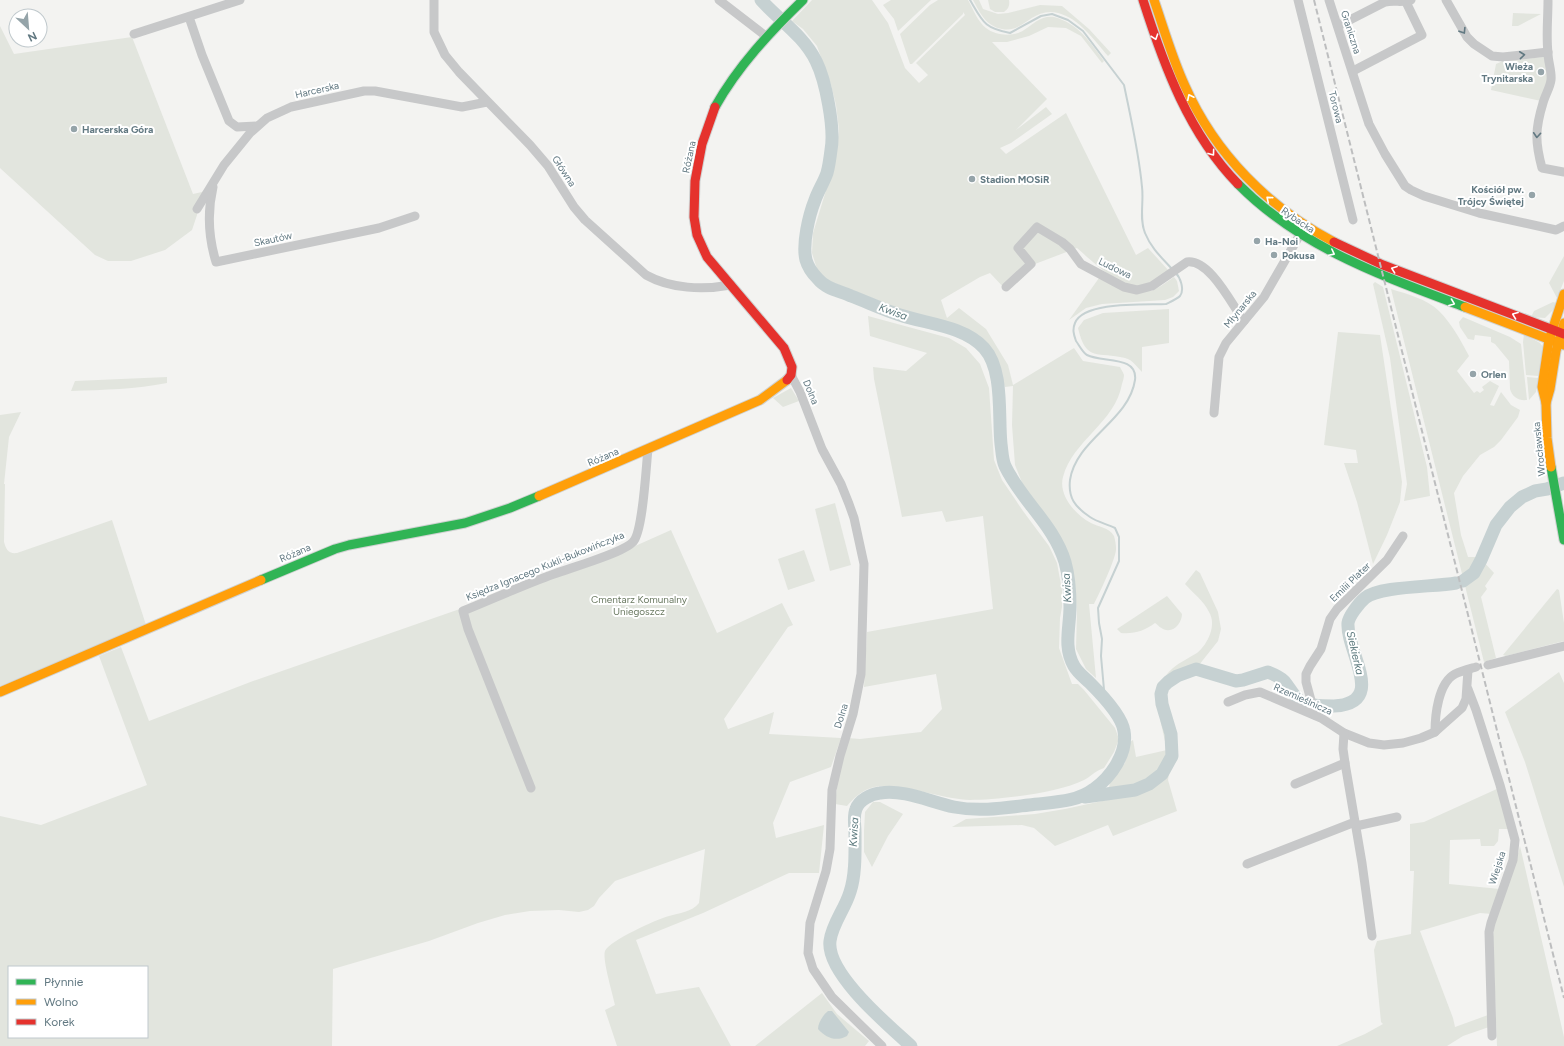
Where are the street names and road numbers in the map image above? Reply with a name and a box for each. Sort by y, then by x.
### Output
street label: Graniczna [1338,9,1364,55]
street label: Harcerska [294,79,340,101]
street label: Torowa [1326,90,1346,124]
street label: Różana [679,140,699,174]
street label: Główna [549,153,579,189]
street label: Rybacka [1279,204,1317,236]
street label: Skautów [253,229,293,249]
street label: Ludowa [1096,254,1134,282]
street label: Młynarska [1221,287,1259,331]
street label: Dolna [800,378,822,406]
street label: Wrocławska [1530,421,1548,477]
street label: Różana [585,445,621,469]
street label: Księdza Ignacego Kukli-Bukowińczyka [464,528,626,604]
street label: Różana [277,541,313,565]
street label: Emilii Plater [1327,559,1374,605]
street label: Rzemieślnicza [1272,680,1334,718]
street label: Dolna [831,702,851,730]
street label: Wiejska [1485,850,1509,886]

